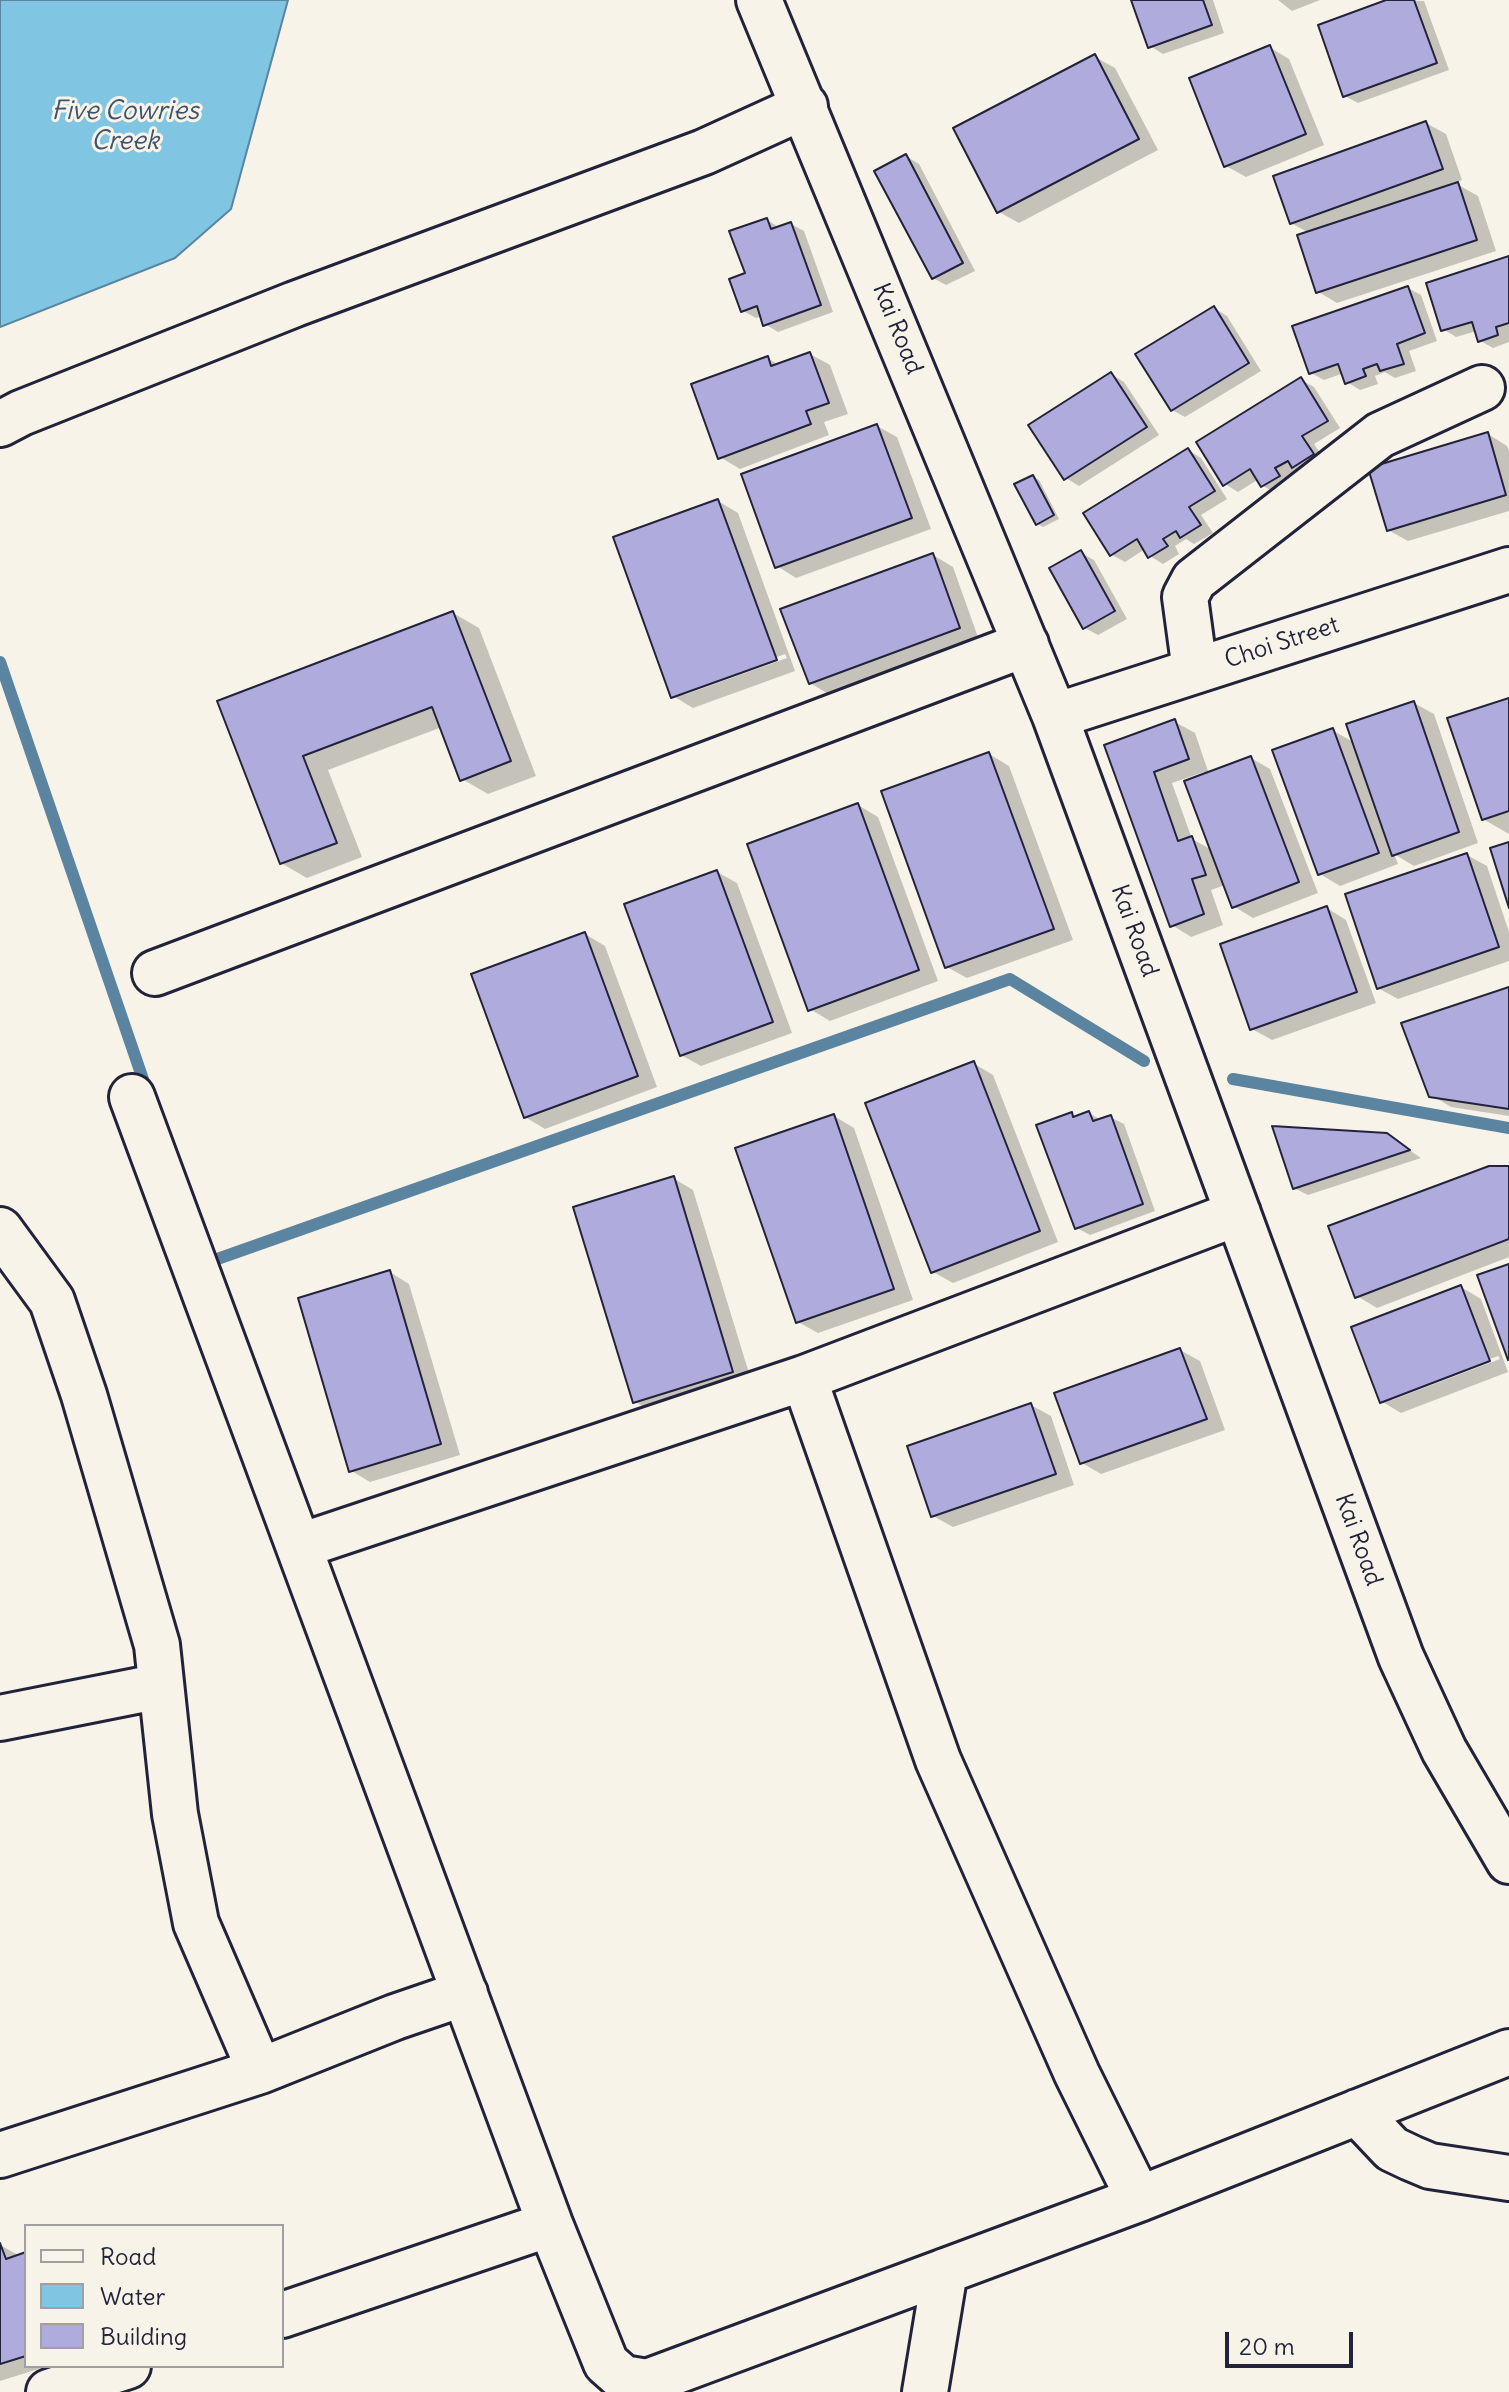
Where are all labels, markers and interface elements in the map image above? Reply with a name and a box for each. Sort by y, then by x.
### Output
water label: Five Cowries Creek [51,96,199,158]
street label: Kai Road [866,279,928,379]
street label: Choi Street [1221,611,1343,675]
street label: Kai Road [1104,881,1164,981]
street label: Kai Road [1328,1490,1388,1590]
legend [24,2224,284,2368]
text: Road [100,2241,156,2271]
text: Water [100,2281,165,2311]
scale bar [1229,2316,1357,2366]
text: Building [100,2321,187,2351]
text: 20 m [1239,2331,1295,2361]

